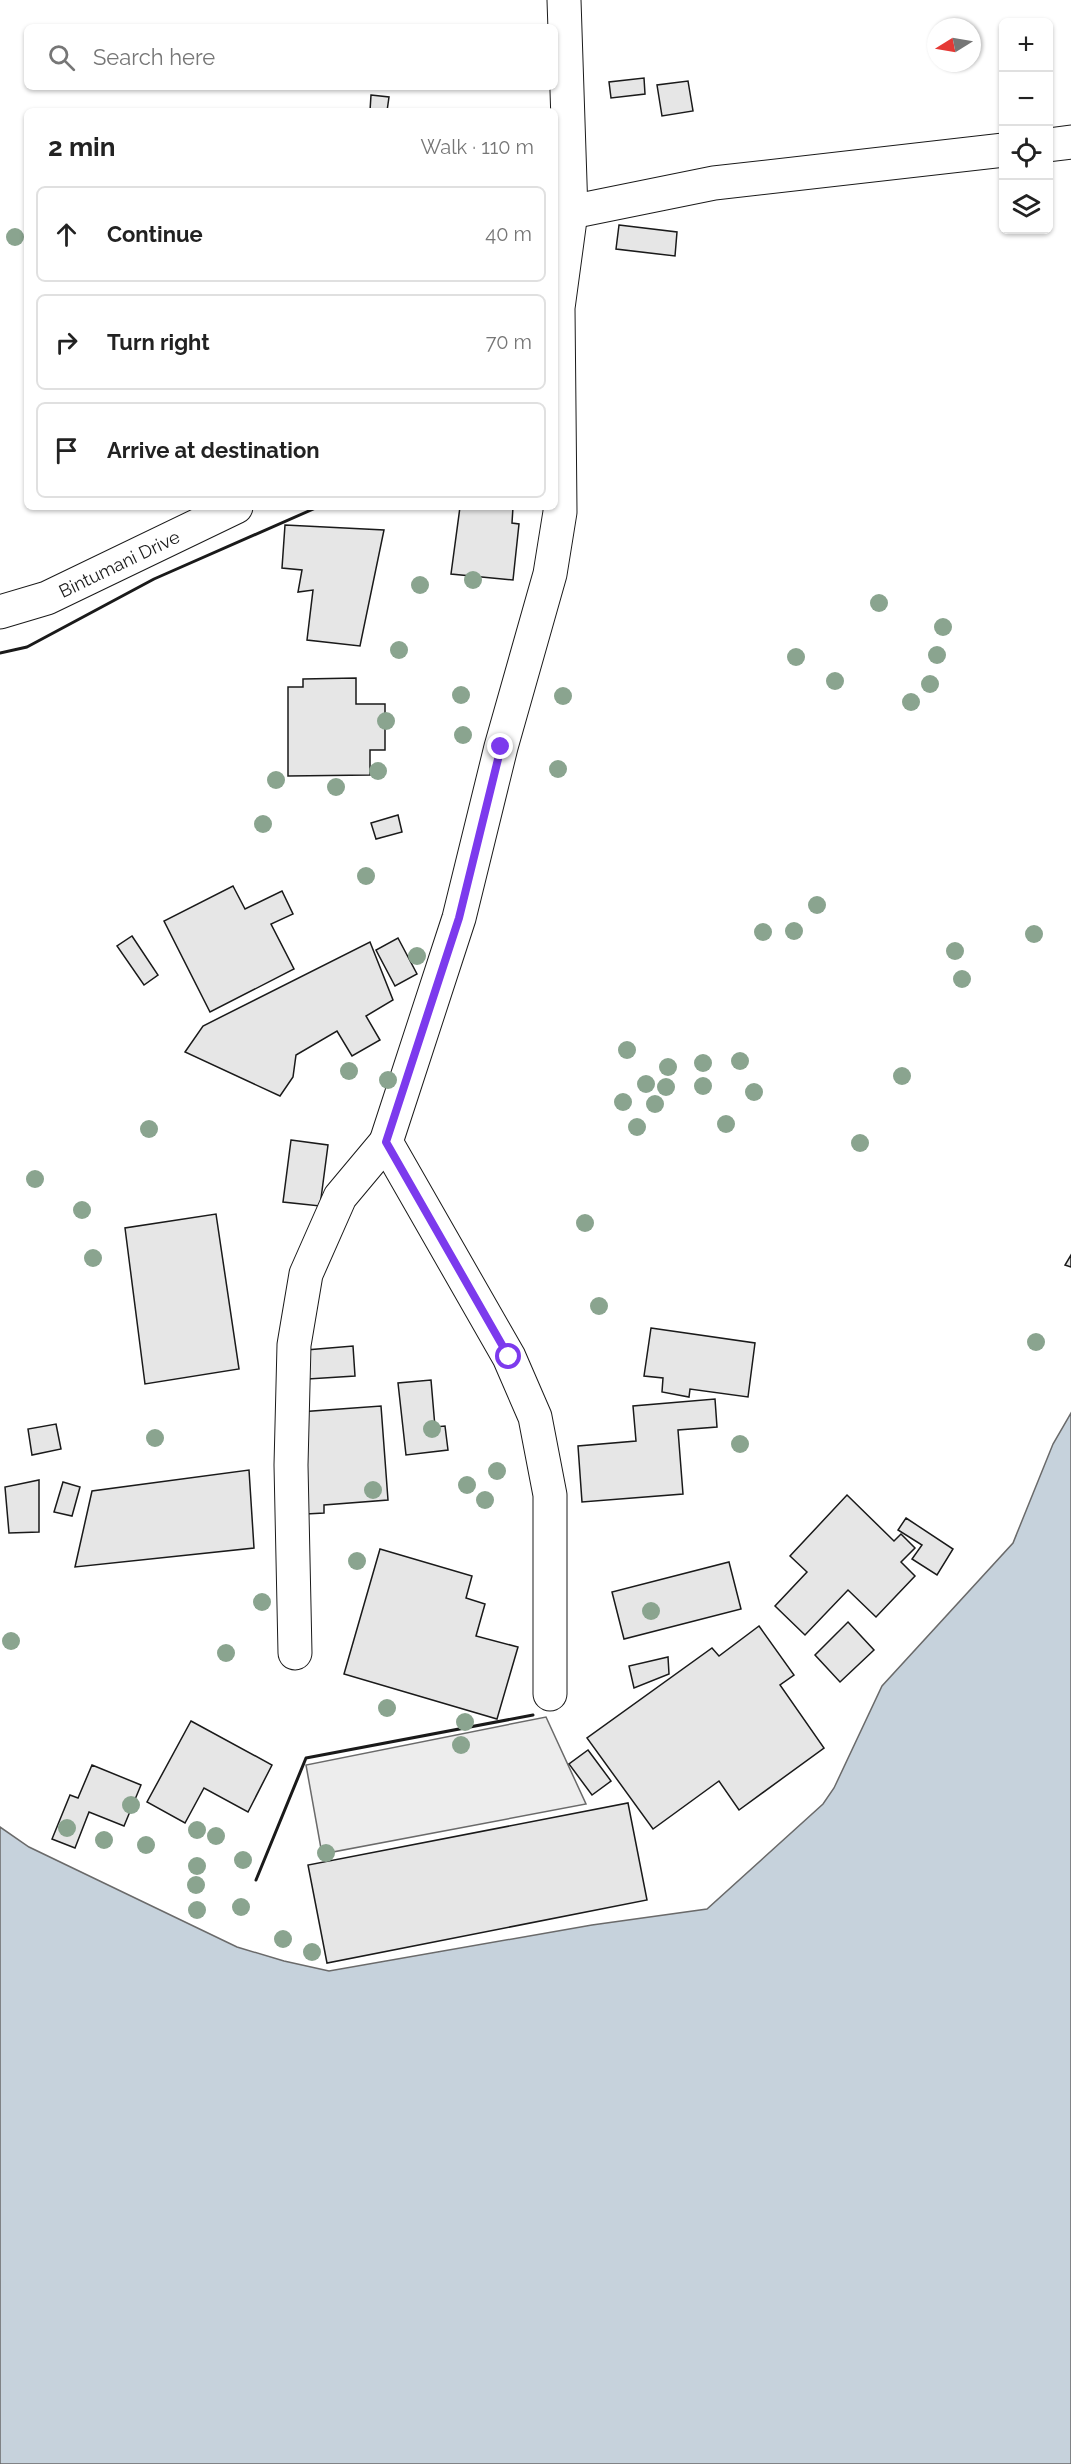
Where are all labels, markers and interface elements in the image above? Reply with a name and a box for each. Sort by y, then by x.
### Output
north arrow [927,18,981,72]
map controls [999,18,1053,234]
button: + [999,18,1053,72]
search box [24,24,558,90]
icon: search [45,41,78,74]
text: Search here [93,44,215,70]
button: − [999,72,1053,126]
button: locate [999,126,1053,180]
text: 2 min [48,132,115,162]
text: Walk · 110 m [420,135,534,159]
button: layers [999,180,1053,234]
icon: ahead [50,218,83,251]
text: Continue [107,221,203,247]
text: 40 m [485,222,532,246]
icon: right [50,326,83,359]
text: Turn right [107,329,210,355]
text: 70 m [486,330,532,354]
icon: arrive [50,434,83,467]
text: Arrive at destination [107,437,320,463]
street label: Bintumani Drive [55,525,183,601]
route end [487,733,513,759]
route start [495,1343,521,1369]

